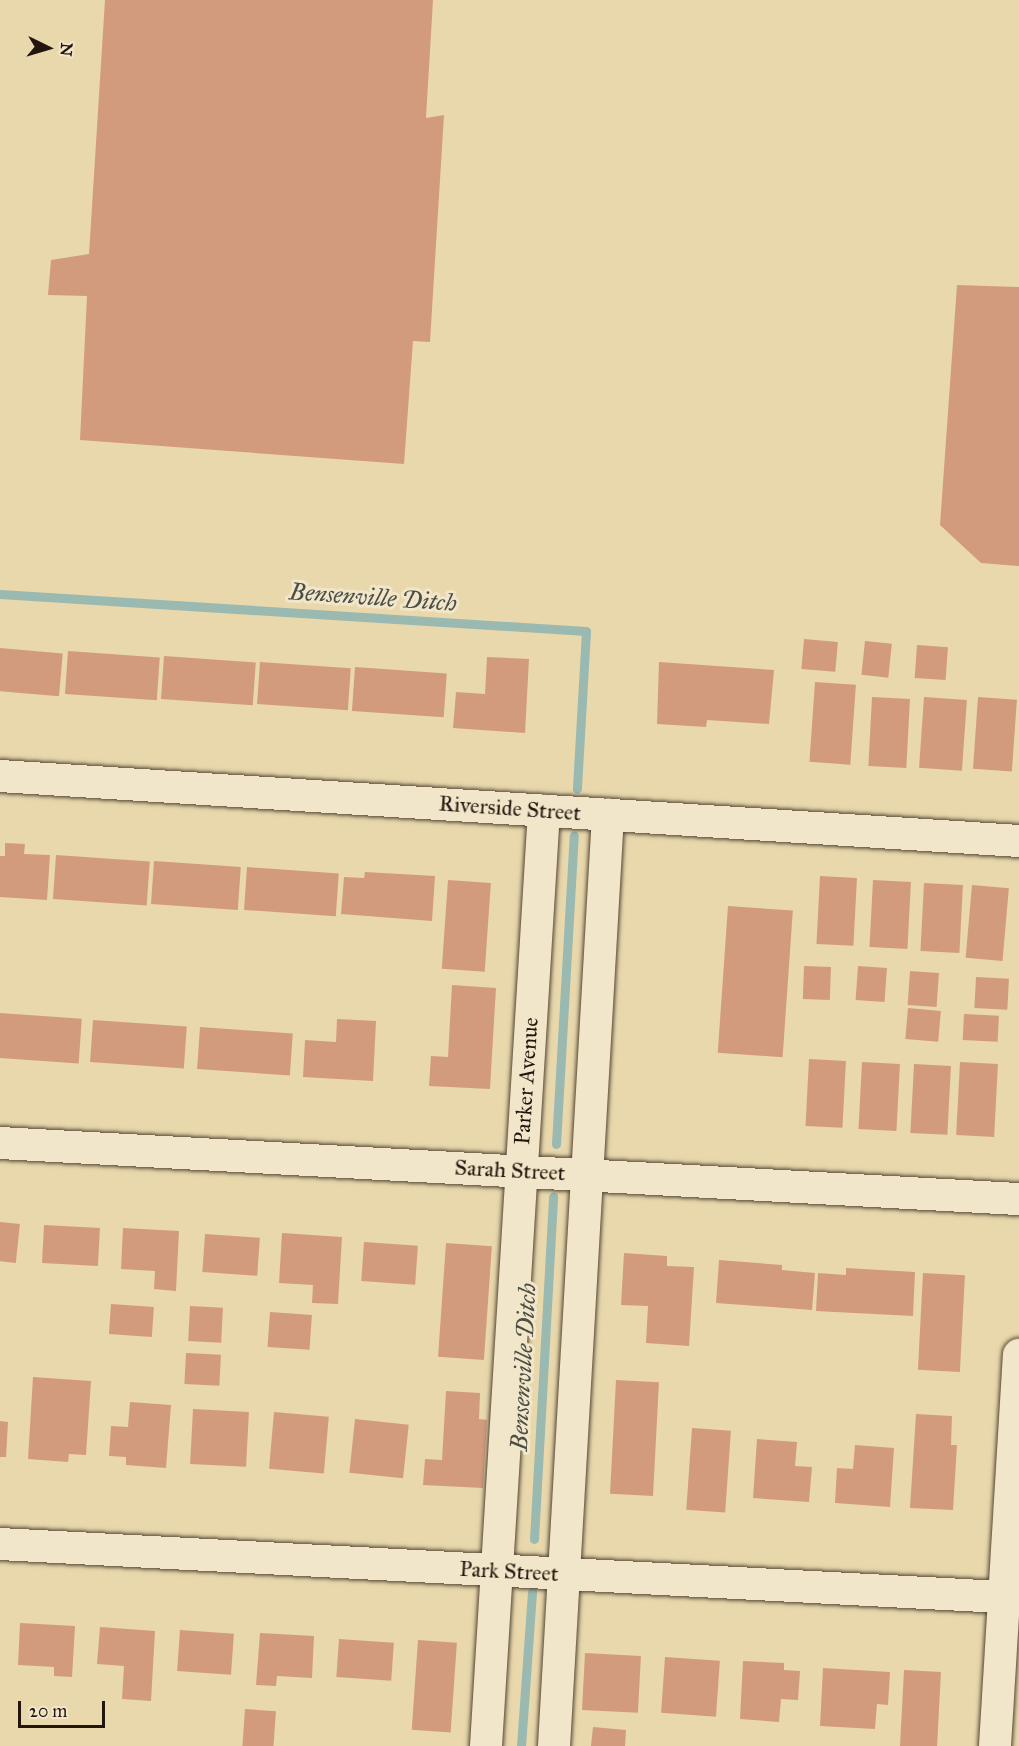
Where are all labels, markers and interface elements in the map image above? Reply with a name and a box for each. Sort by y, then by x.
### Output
north arrow [18,18,78,78]
text: N [56,42,76,57]
water label: Bensenville Ditch [288,578,458,618]
street label: Riverside Street [438,790,582,826]
street label: Parker Avenue [508,1016,544,1146]
street label: Sarah Street [454,1154,566,1186]
water label: Bensenville Ditch [505,1282,543,1452]
street label: Park Street [459,1555,559,1587]
scale bar [21,1689,108,1727]
text: 20 m [29,1700,67,1722]

